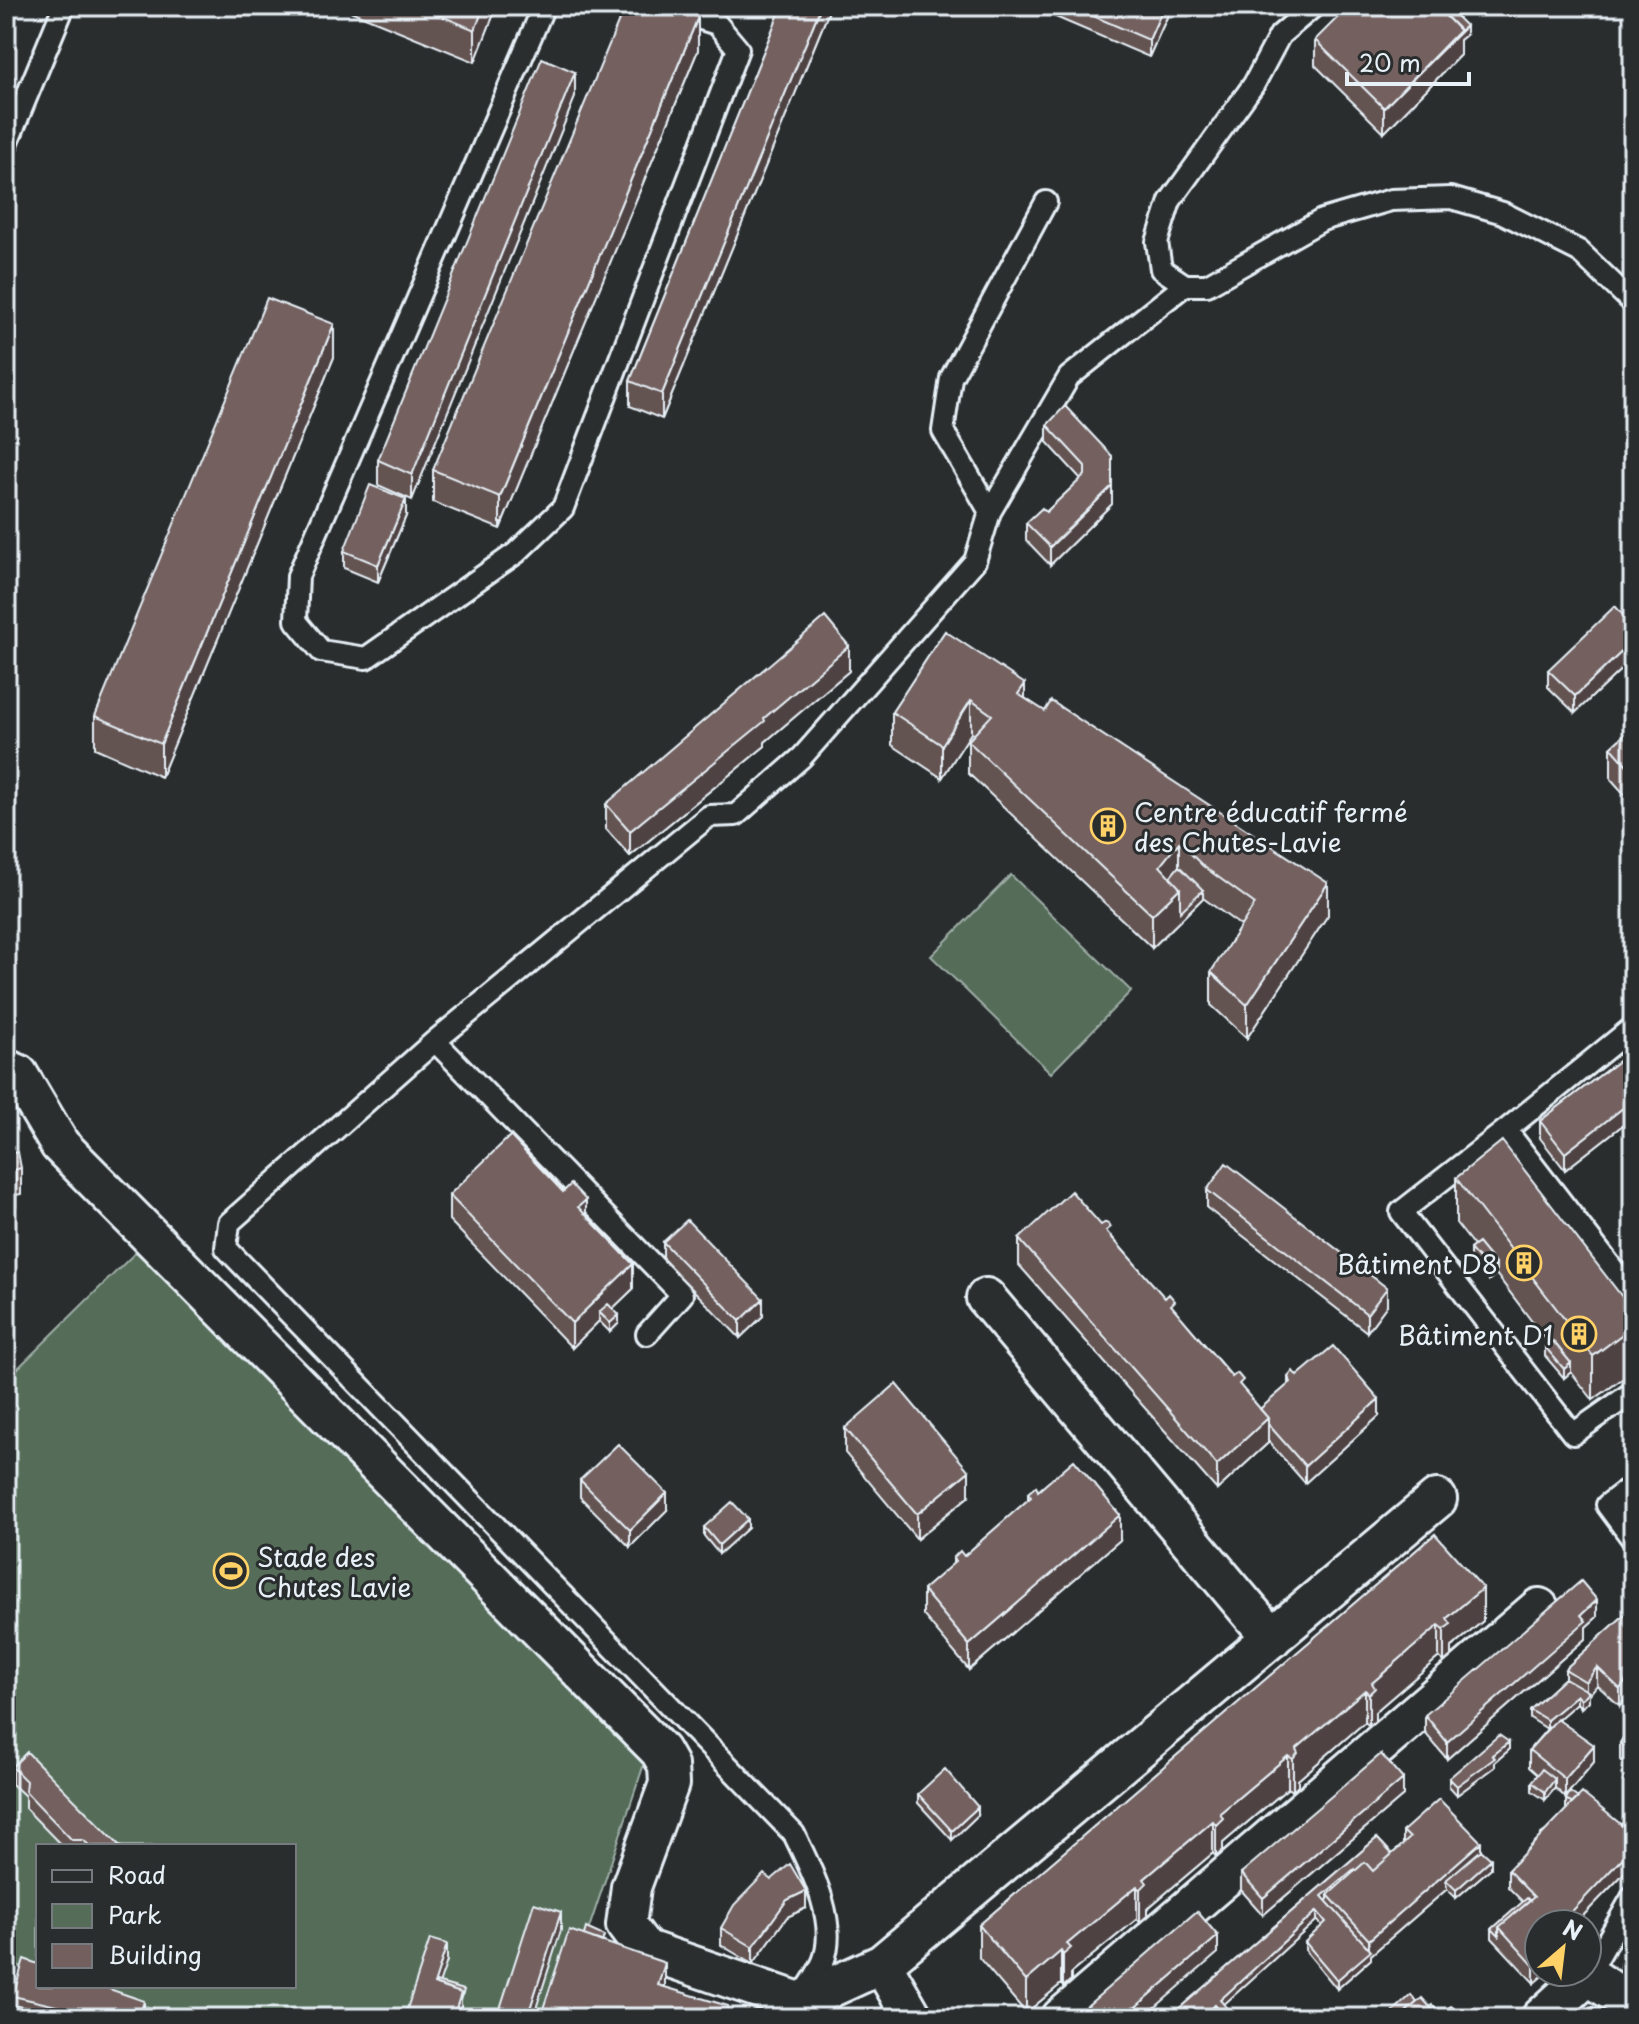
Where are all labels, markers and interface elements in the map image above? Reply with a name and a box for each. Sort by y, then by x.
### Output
scale bar [1347,36,1469,86]
text: 20 m [1359,44,1421,80]
place label: Centre éducatif fermé des Chutes-Lavie [1134,792,1408,861]
building icon: Centre éducatif fermé des Chutes-Lavie [1089,807,1127,845]
place label: Bâtiment D8 [1337,1244,1498,1283]
building icon: Bâtiment D8 [1505,1244,1543,1282]
place label: Bâtiment D1 [1398,1315,1553,1354]
building icon: Bâtiment D1 [1560,1315,1598,1353]
place label: Stade des Chutes Lavie [257,1537,411,1606]
sports icon: Stade des Chutes Lavie [212,1552,250,1590]
legend [36,1844,296,1988]
text: Road [108,1856,166,1892]
text: Park [108,1896,162,1932]
north arrow [1523,1908,1603,1988]
text: N [1558,1910,1589,1948]
text: Building [108,1936,202,1972]

